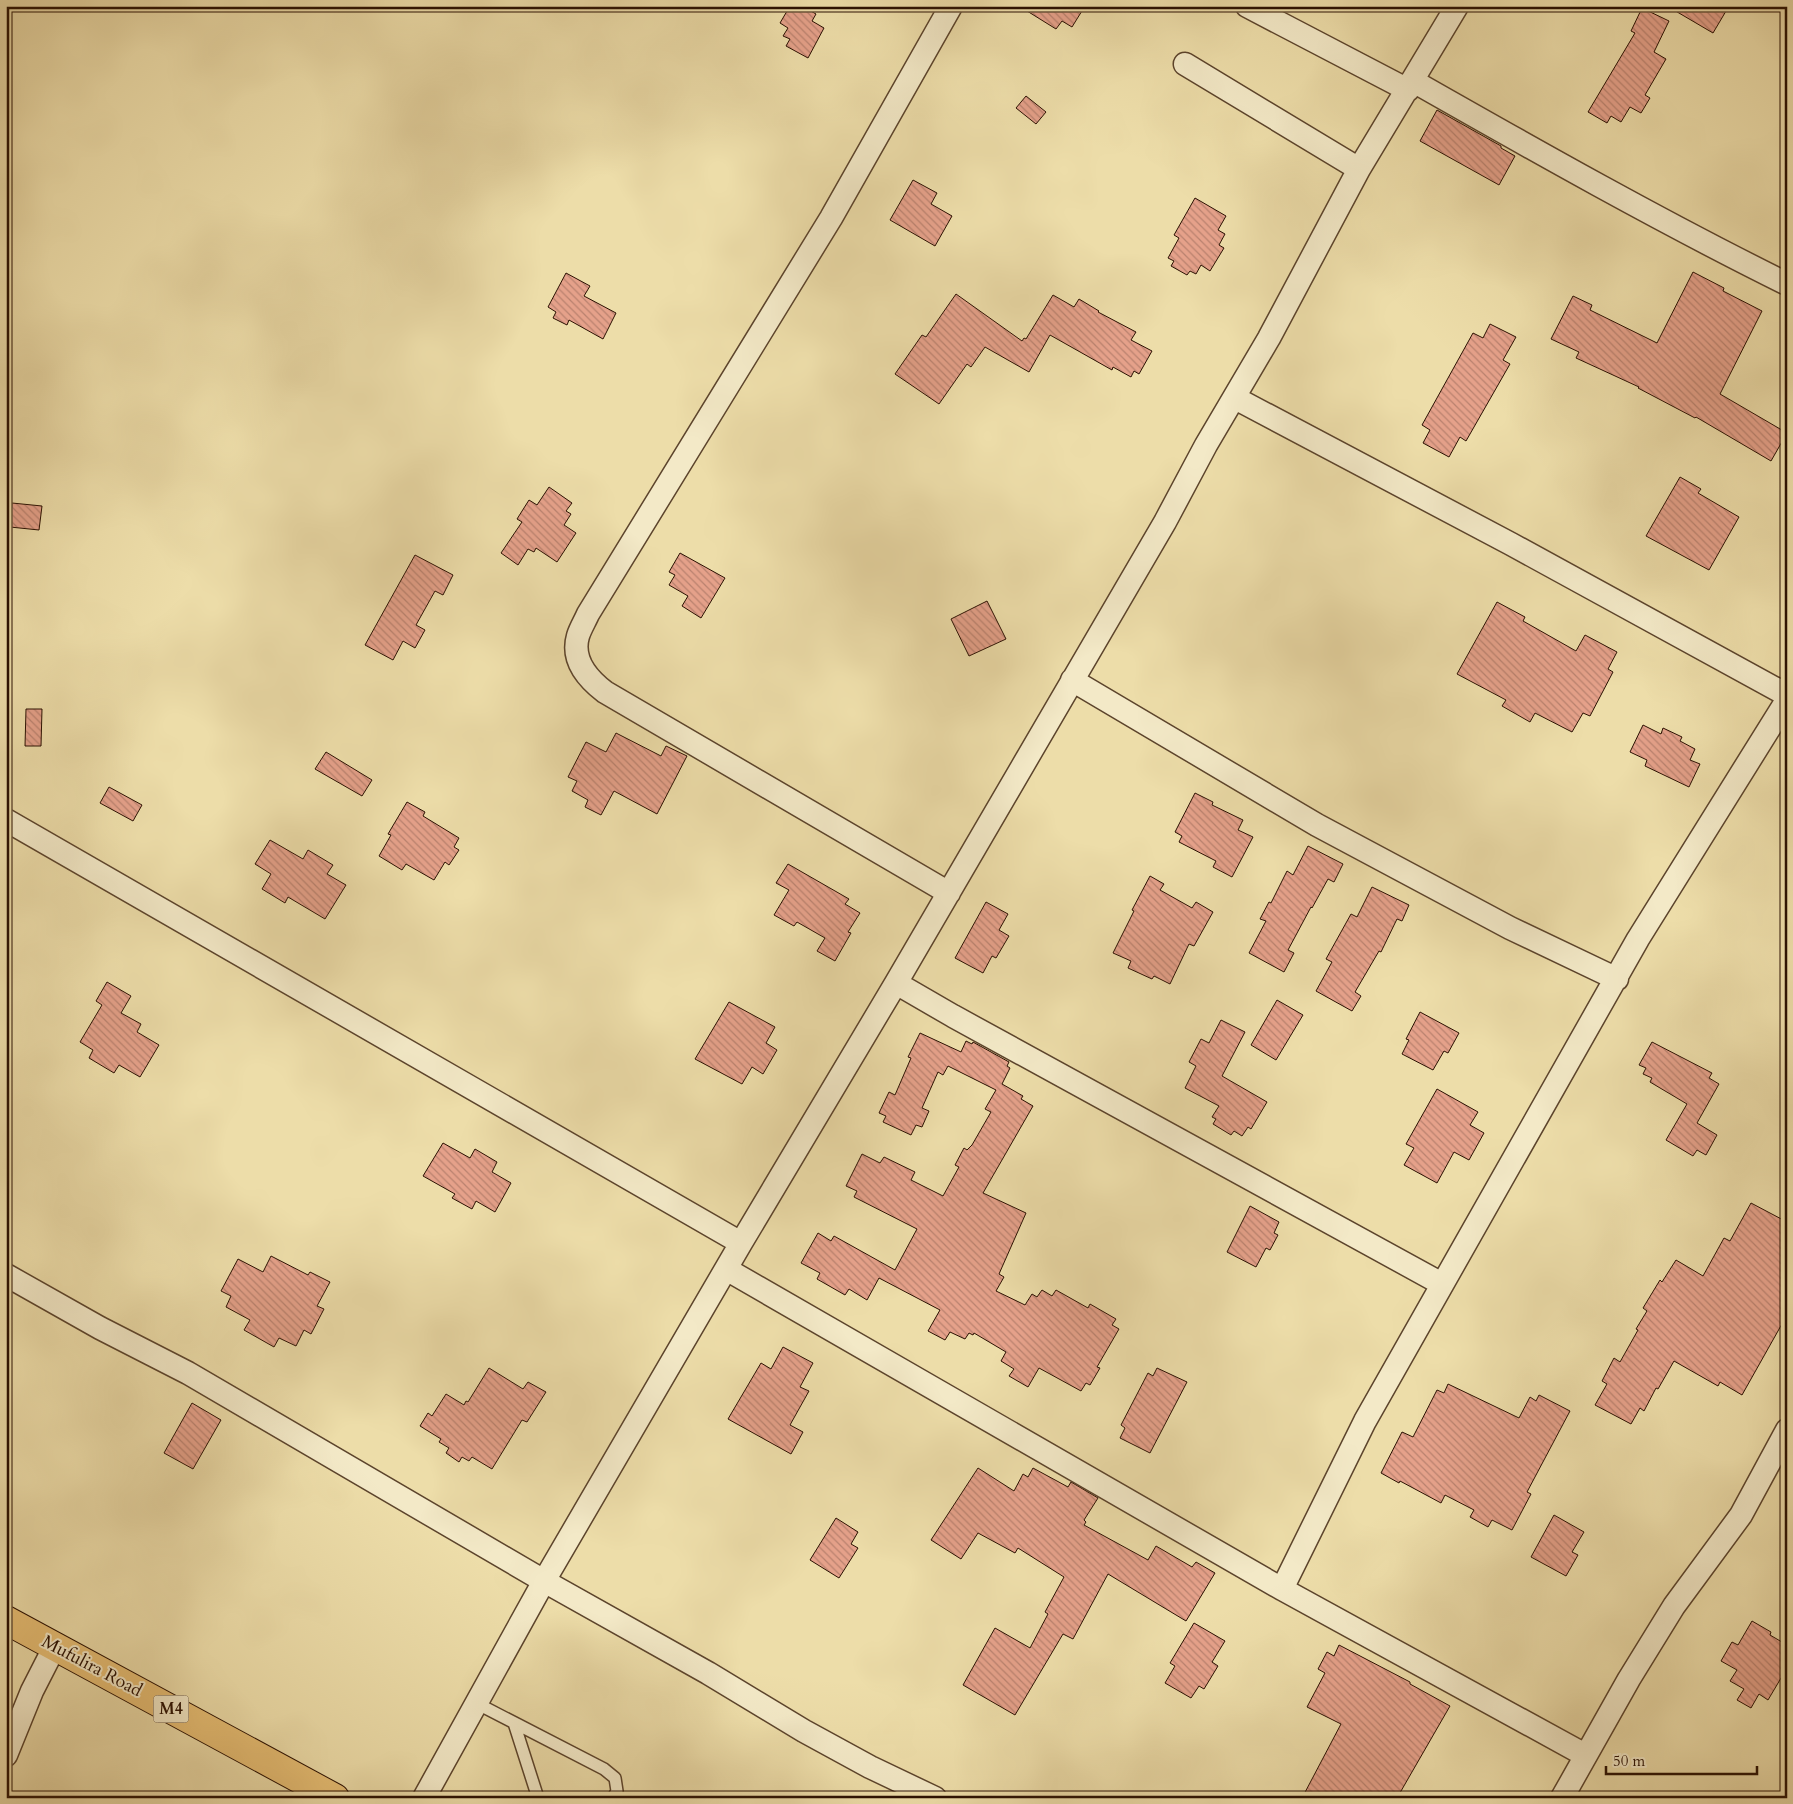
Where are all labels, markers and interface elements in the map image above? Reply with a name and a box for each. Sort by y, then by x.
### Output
street label: Mufulira Road [37,1629,147,1703]
road number: M4 [154,1696,188,1722]
scale bar [1606,1744,1757,1776]
text: 50 m [1613,1751,1645,1771]

